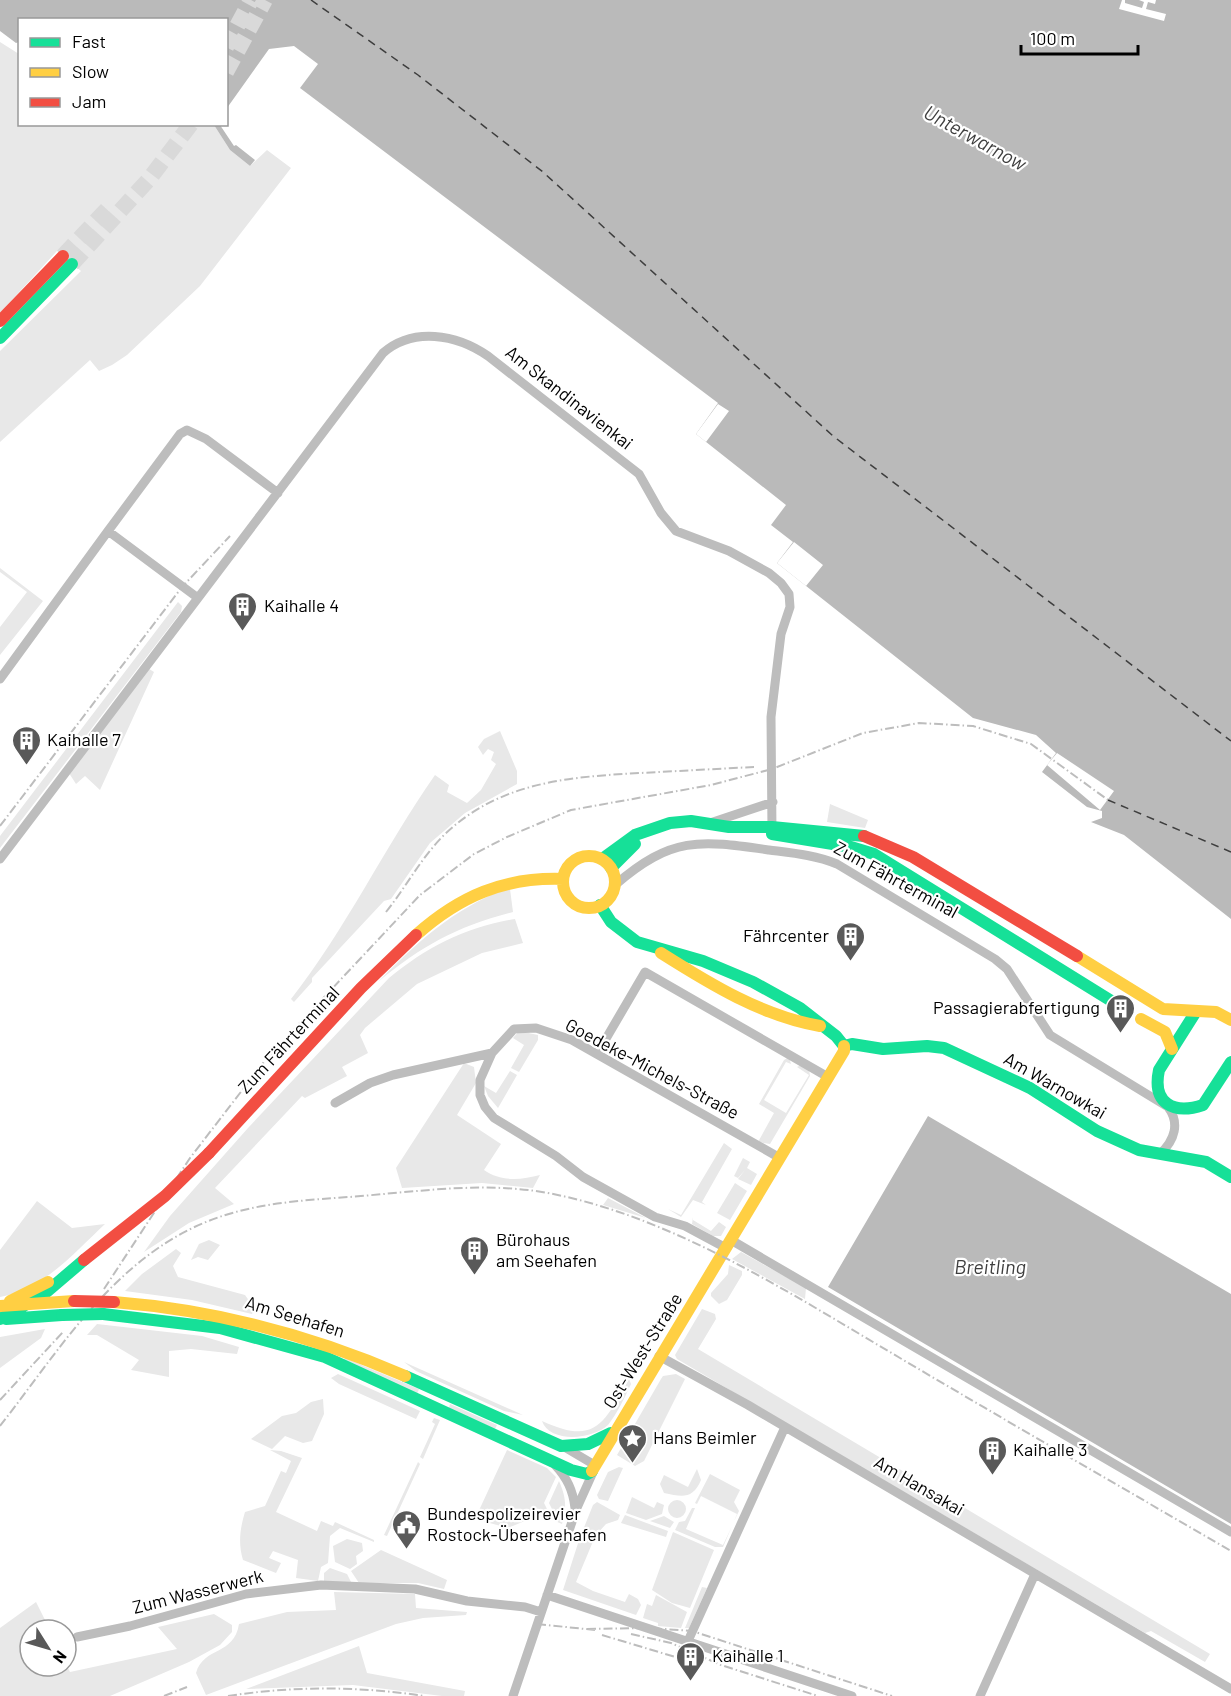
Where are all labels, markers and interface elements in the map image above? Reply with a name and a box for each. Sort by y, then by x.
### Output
legend [18,18,228,126]
scale bar [1021,18,1138,56]
text: 100 m [1030,27,1075,49]
text: Fast [72,30,106,52]
text: Slow [72,60,109,82]
text: Jam [72,90,106,112]
water label: Unterwarnow [920,99,1032,176]
street label: Am Skandinavienkai [501,341,638,454]
building icon: Kaihalle 4 [227,590,259,632]
place label: Kaihalle 4 [264,594,339,616]
building icon: Kaihalle 7 [10,724,42,766]
place label: Kaihalle 7 [47,728,121,750]
street label: Zum Fährterminal [831,836,962,922]
building icon: Fährcenter [834,920,866,962]
place label: Fährcenter [743,924,829,946]
street label: Zum Fährterminal [233,981,343,1097]
building icon: Passagierabfertigung [1105,992,1137,1034]
place label: Passagierabfertigung [933,996,1100,1018]
street label: Goedeke-Michels-Straße [562,1013,743,1123]
street label: Am Warnowkai [1000,1047,1111,1123]
place label: Bürohaus am Seehafen [496,1228,597,1271]
building icon: Bürohaus am Seehafen [459,1234,491,1276]
water label: Breitling [954,1254,1026,1278]
street label: Ost-West-Straße [598,1289,686,1412]
street label: Am Seehafen [243,1290,348,1342]
place icon: Hans Beimler [616,1422,648,1464]
place label: Hans Beimler [653,1426,757,1448]
building icon: Kaihalle 3 [976,1434,1008,1476]
place label: Kaihalle 3 [1013,1438,1087,1460]
street label: Am Hansakai [870,1450,969,1520]
place label: Bundespolizeirevier Rostock-Überseehafen [427,1502,607,1545]
public building icon: Bundespolizeirevier Rostock-Überseehafen [390,1508,422,1550]
street label: Zum Wasserwerk [130,1564,265,1618]
north arrow [18,1618,78,1678]
building icon: Kaihalle 1 [675,1640,707,1682]
place label: Kaihalle 1 [712,1644,783,1666]
text: N [50,1647,71,1667]

